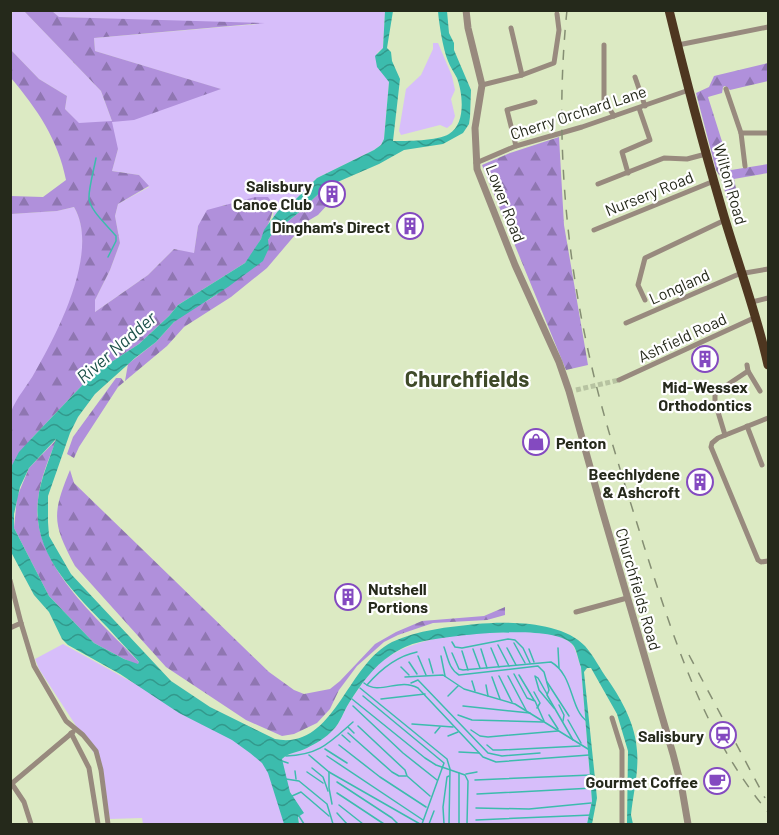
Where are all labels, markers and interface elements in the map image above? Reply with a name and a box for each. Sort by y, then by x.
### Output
street label: Cherry Orchard Lane [507,81,649,143]
street label: Wilton Road [710,141,752,227]
street label: Lower Road [482,161,530,245]
street label: Nursery Road [602,167,696,219]
place label: Salisbury Canoe Club [233,176,312,213]
building icon: Salisbury Canoe Club [317,179,347,209]
building icon: Dingham's Direct [395,211,425,241]
place label: Dingham's Direct [272,217,390,236]
street label: Longland [646,264,712,308]
water label: River Nadder [72,306,161,388]
street label: Ashfield Road [635,308,729,366]
building icon: Mid-Wessex Orthodontics [690,344,720,374]
district label: Churchfields [405,365,529,391]
place label: Mid-Wessex Orthodontics [658,377,752,414]
shop icon: Penton [521,427,551,457]
place label: Penton [556,433,606,452]
place label: Beechlydene & Ashcroft [589,464,680,501]
building icon: Beechlydene & Ashcroft [685,467,715,497]
street label: Churchfields Road [612,526,666,652]
place label: Nutshell Portions [368,579,428,616]
building icon: Nutshell Portions [333,582,363,612]
station icon: Salisbury [708,720,738,750]
place label: Salisbury [638,726,704,745]
cafe icon: Gourmet Coffee [702,766,732,796]
place label: Gourmet Coffee [586,772,698,791]

